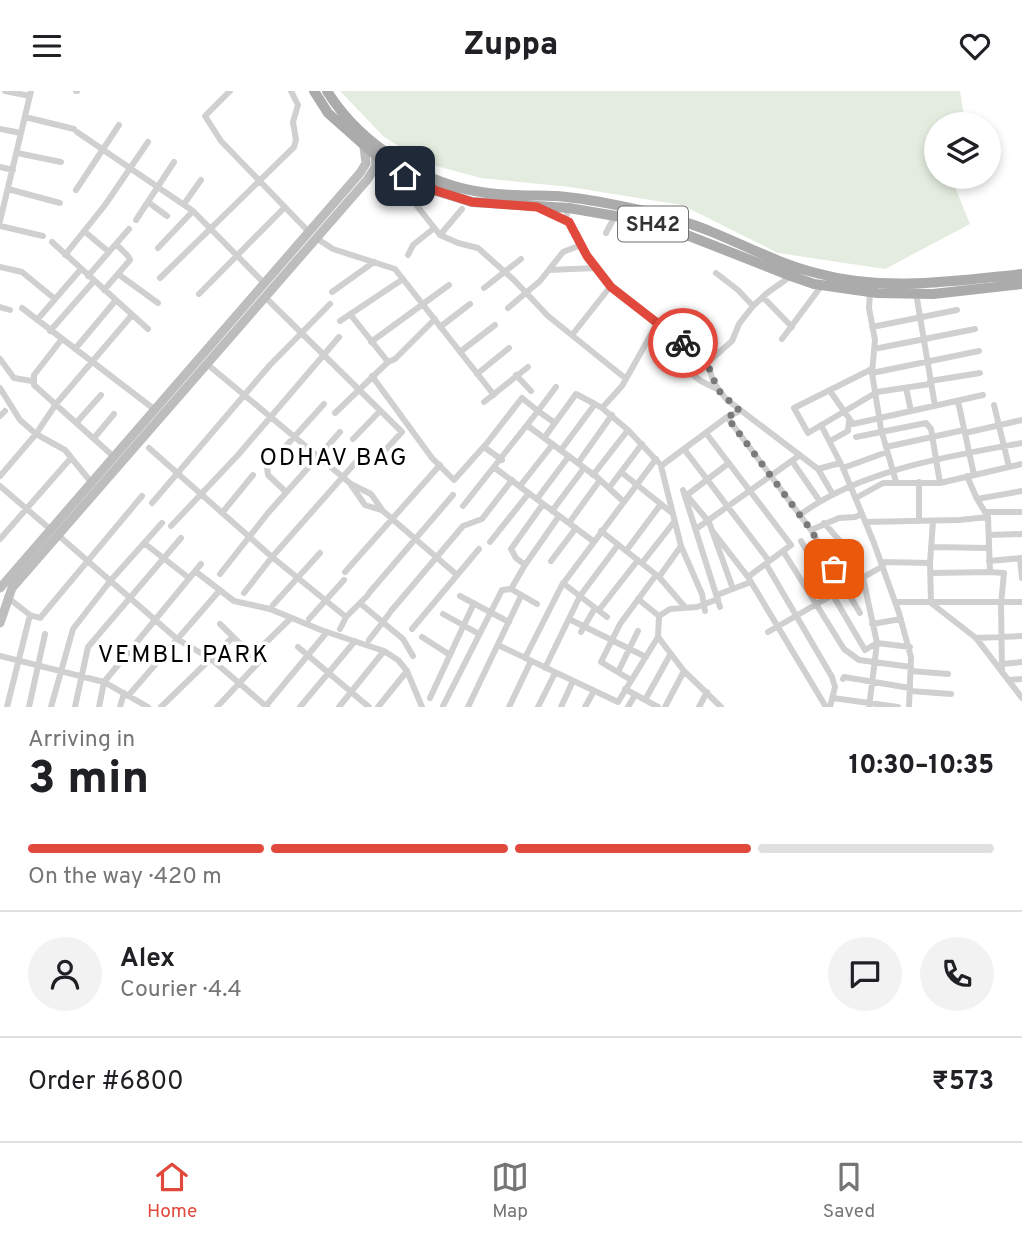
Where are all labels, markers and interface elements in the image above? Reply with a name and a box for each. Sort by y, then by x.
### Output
text: Zuppa [464,26,558,66]
icon: menu [28,27,66,65]
icon: heart [956,27,994,65]
map controls [924,112,1001,189]
button: layers [924,112,1001,189]
pin [375,146,435,206]
icon: home [386,157,424,195]
road number: SH42 [618,207,688,241]
courier [648,308,718,378]
icon: bike [664,324,702,362]
district label: ODHAV BAG [259,444,409,474]
pin [804,539,864,599]
icon: bag [815,550,853,588]
district label: VEMBLI PARK [98,641,270,671]
text: Arriving in [28,726,135,755]
text: 10:30–10:35 [849,750,994,783]
text: 3 min [28,751,149,810]
text: On the way · 420 m [28,863,222,892]
button: person [28,937,102,1011]
button: chat [828,937,902,1011]
button: phone [920,937,994,1011]
text: Alex [120,943,175,976]
text: Courier · 4.4 [120,976,242,1005]
text: Order #6800 [28,1066,184,1099]
text: ₹573 [932,1066,994,1099]
tab: Home [147,1158,197,1224]
tab: Map [491,1158,529,1224]
tab: Saved [823,1158,875,1224]

